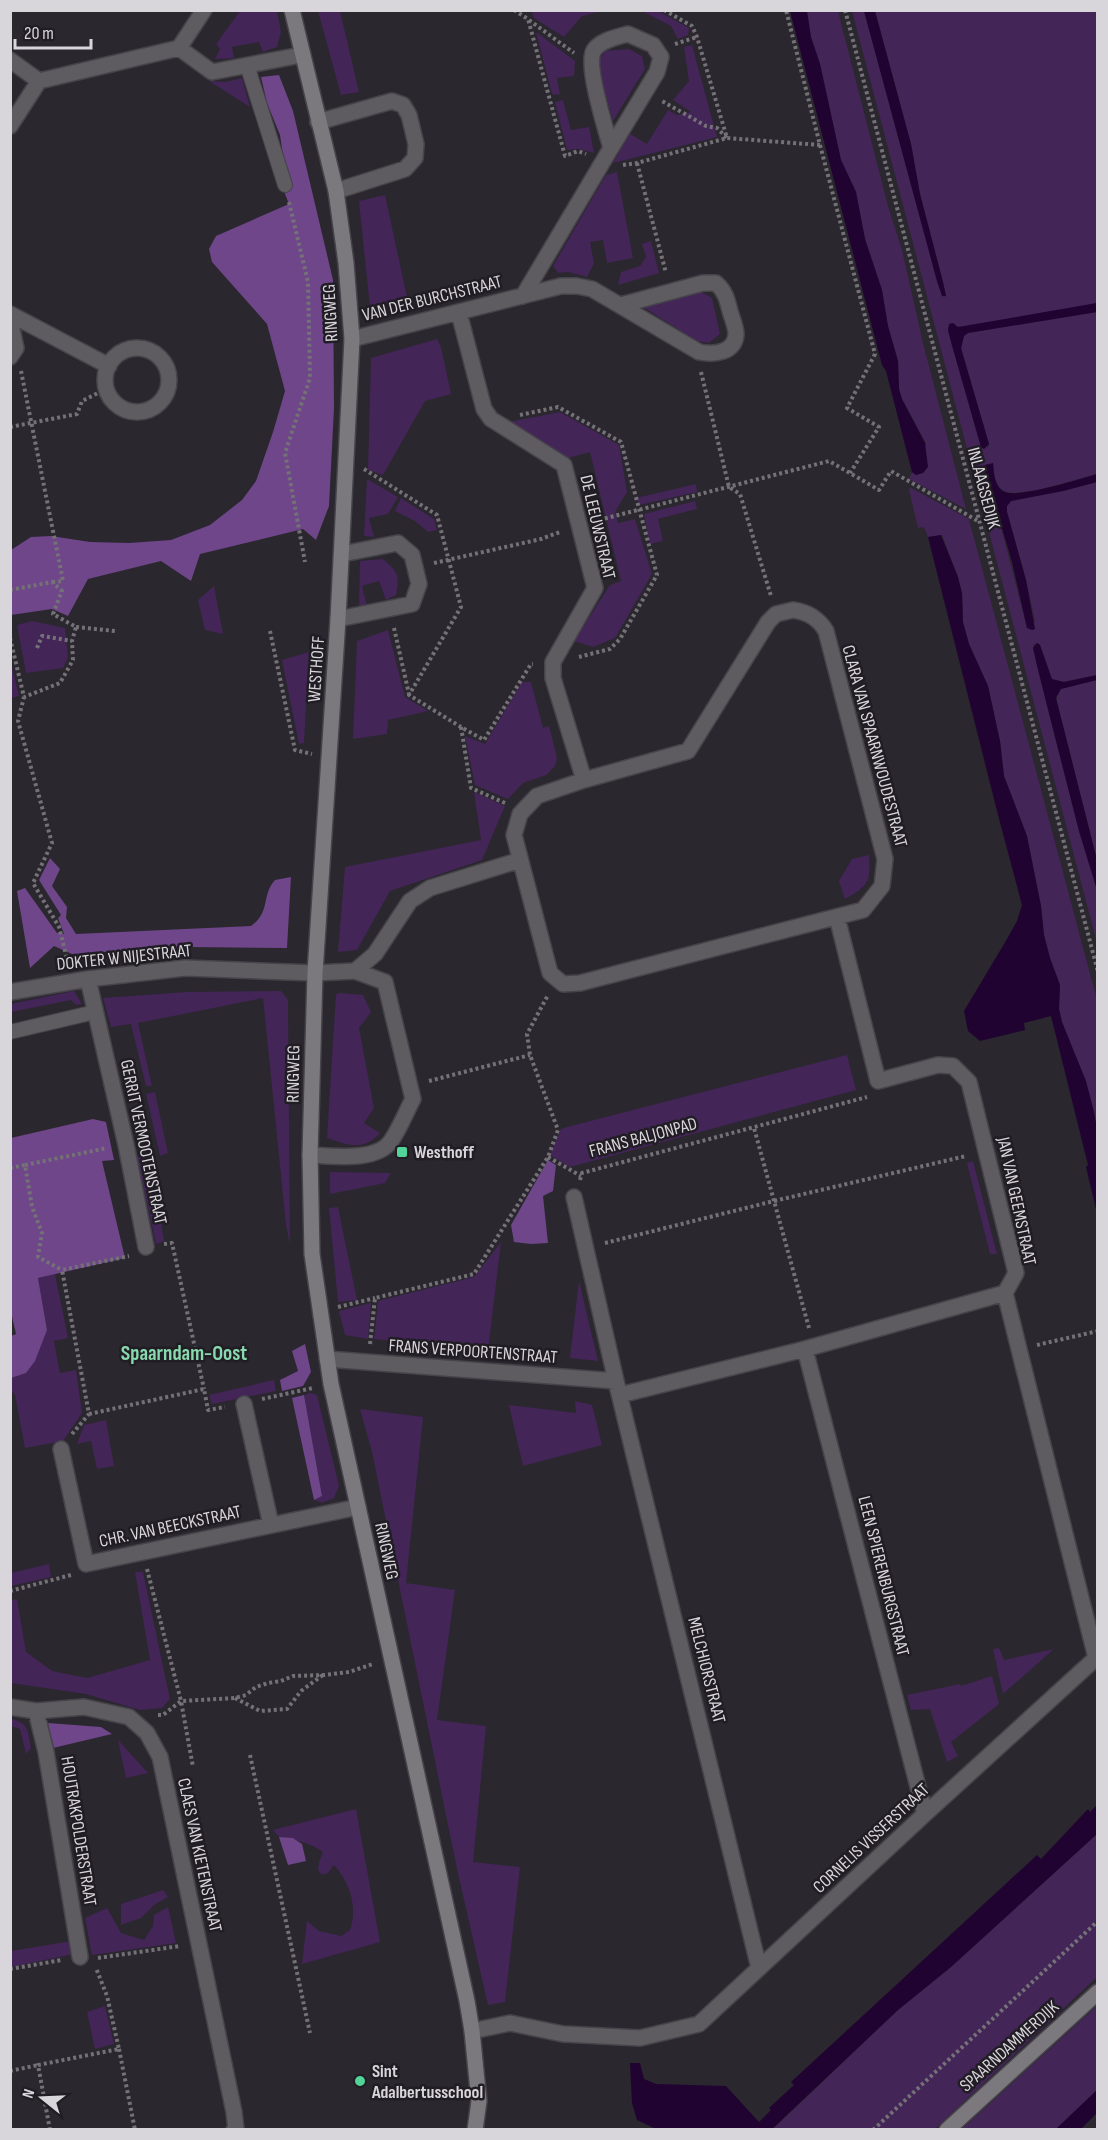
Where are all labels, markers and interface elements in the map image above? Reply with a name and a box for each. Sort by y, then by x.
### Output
scale bar [15,12,92,50]
text: 20 m [24,23,54,44]
street label: VAN DER BURCHSTRAAT [360,271,504,326]
street label: RINGWEG [318,283,343,342]
street label: INLAAGSEDIJK [963,445,1005,532]
street label: DE LEEUWSTRAAT [575,473,620,581]
street label: WESTHOFF [304,635,329,703]
street label: CLARA VAN SPAARNWOUDESTRAAT [837,643,912,849]
street label: DOKTER W NIJESTRAAT [56,940,193,975]
street label: RINGWEG [282,1045,305,1103]
street label: GERRIT VERMOOTENSTRAAT [116,1058,171,1226]
street label: FRANS BALJONPAD [587,1113,699,1162]
street label: JAN VAN GEEMSTRAAT [992,1134,1040,1267]
place label: Westhoff [414,1142,475,1163]
marker: Westhoff [395,1145,409,1159]
street label: FRANS VERPOORTENSTRAAT [388,1335,558,1368]
district label: Spaarndam-Oost [121,1341,247,1366]
street label: LEEN SPIERENBURGSTRAAT [853,1494,914,1658]
street label: CHR. VAN BEECKSTRAAT [97,1501,243,1552]
street label: RINGWEG [370,1521,403,1582]
street label: MELCHIORSTRAAT [683,1615,730,1725]
street label: HOUTRAKPOLDERSTRAAT [56,1755,101,1907]
street label: CLAES VAN KIETENSTRAAT [173,1776,226,1934]
street label: CORNELIS VISSERSTRAAT [809,1779,934,1898]
street label: SPAARNDAMMERDIJK [956,1996,1064,2096]
place label: Sint Adalbertusschool [371,2061,483,2103]
north arrow [12,2068,72,2128]
marker: Sint Adalbertusschool [353,2074,367,2088]
text: N [19,2087,40,2101]

